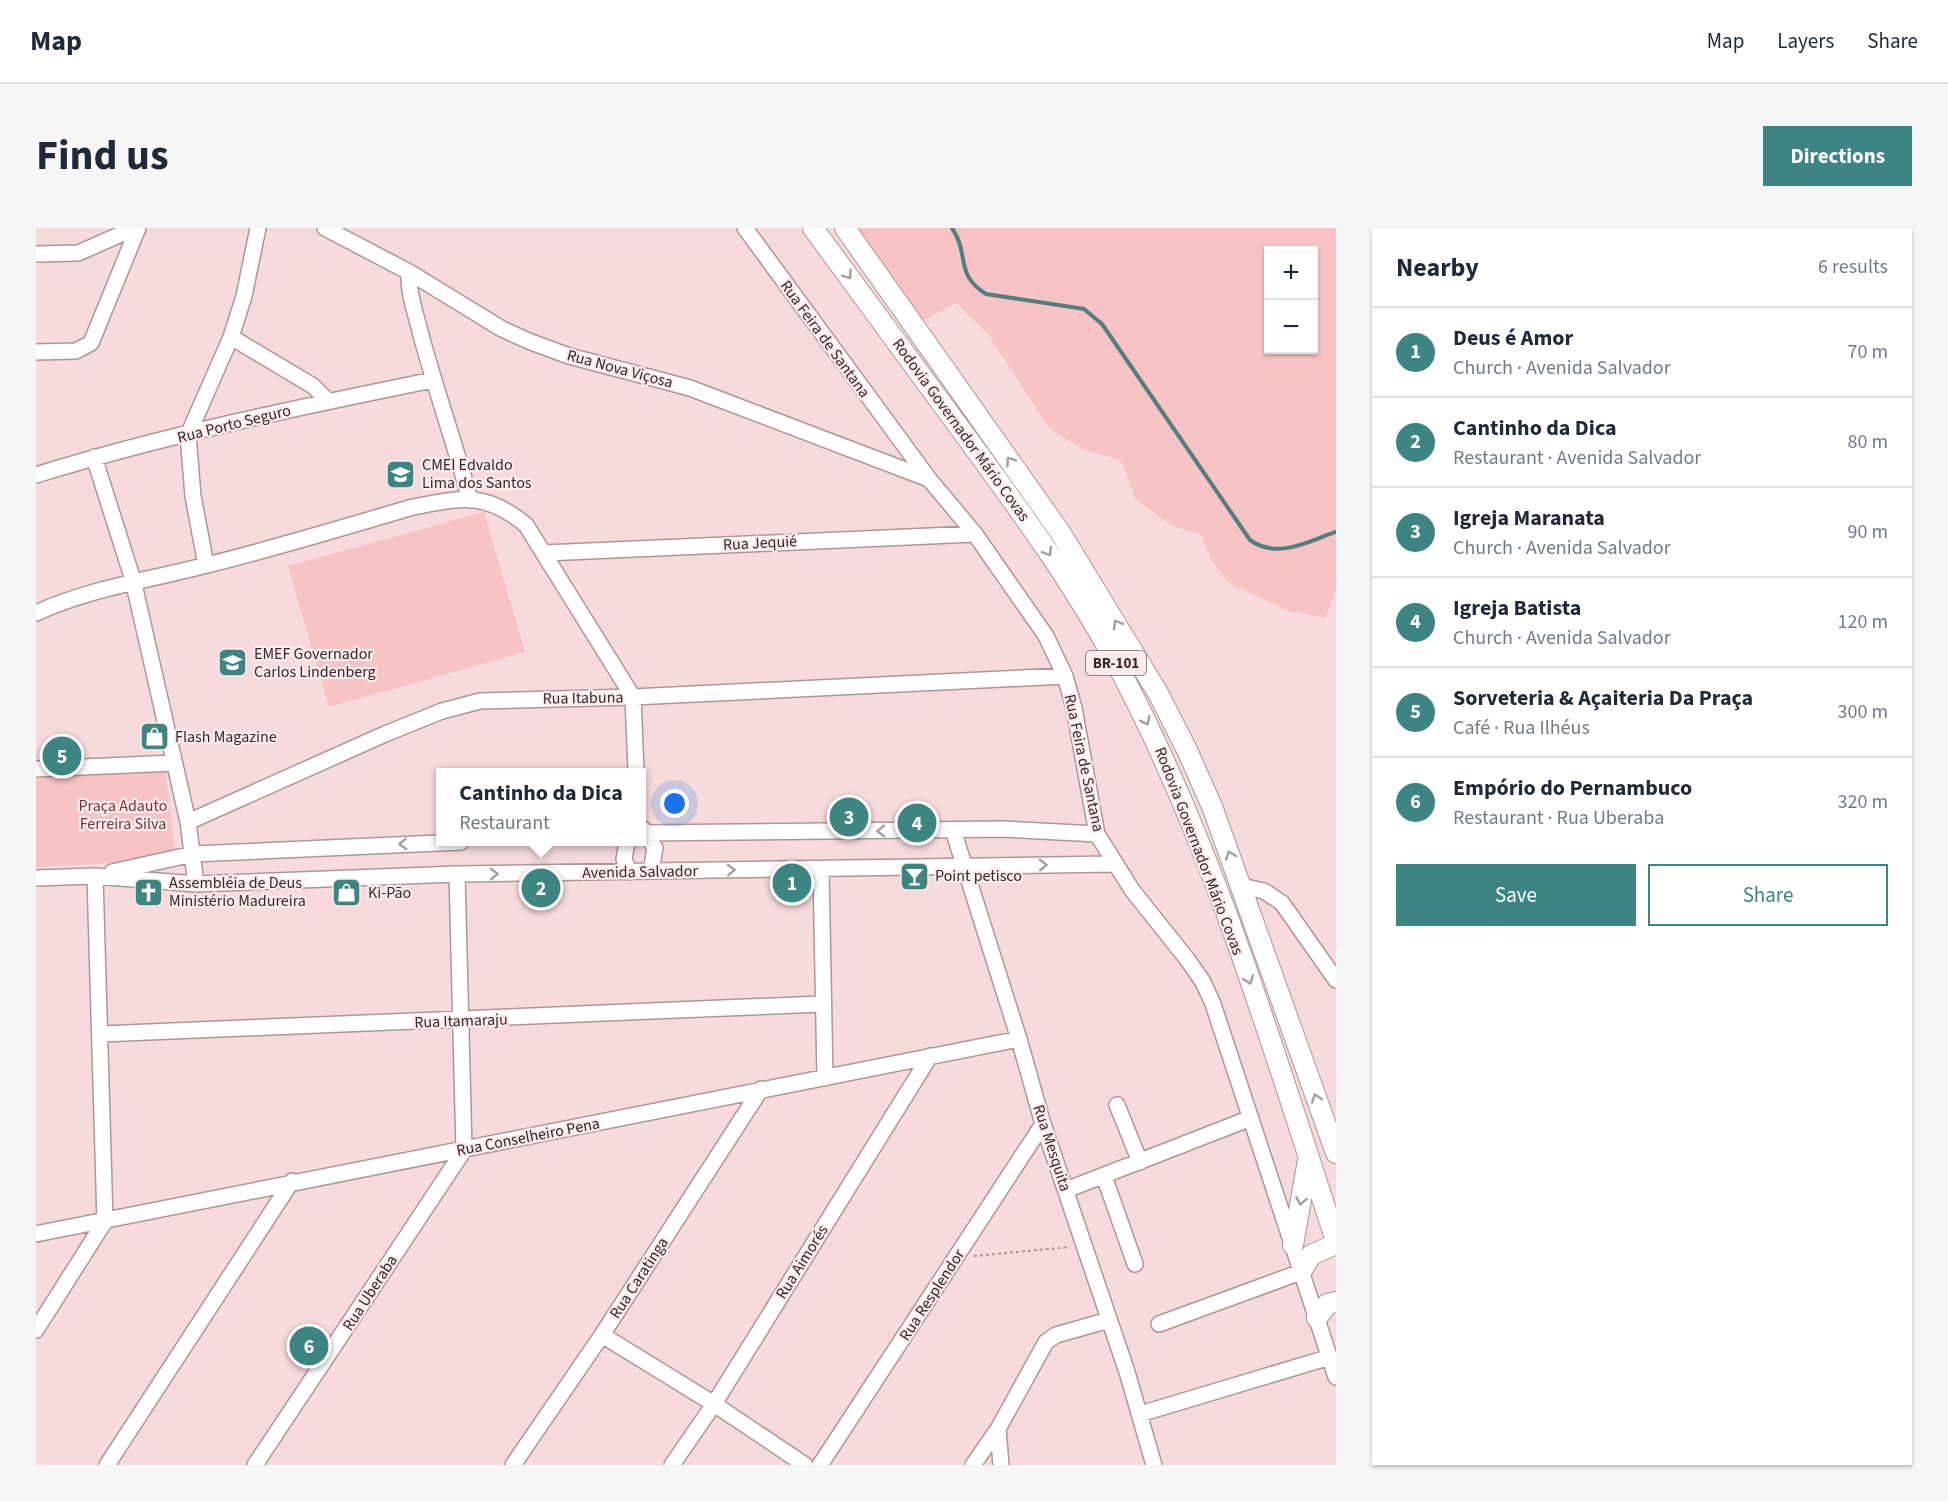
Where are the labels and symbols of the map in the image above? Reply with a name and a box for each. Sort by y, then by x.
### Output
one-way arrow [840,269,851,280]
street label: Rua Feira de Santana [775,276,875,402]
street label: Rodovia Governador Mário Covas [887,334,1035,526]
street label: Rua Nova Viçosa [565,344,675,394]
street label: Rua Porto Seguro [175,399,293,449]
place label: CMEI Edvaldo Lima dos Santos [422,454,532,494]
one-way arrow [1006,457,1017,468]
school or university icon: CMEI Edvaldo Lima dos Santos [385,458,417,490]
street label: Rua Jequié [722,530,798,556]
one-way arrow [1041,546,1053,556]
one-way arrow [1113,619,1125,630]
place label: EMEF Governador Carlos Lindenberg [254,643,376,683]
school or university icon: EMEF Governador Carlos Lindenberg [217,647,249,679]
road number: BR-101 [1086,651,1146,675]
street label: Rua Itabuna [542,686,624,710]
street label: Rua Feira de Santana [1059,692,1109,834]
one-way arrow [1139,714,1150,725]
shop icon: Flash Magazine [138,721,170,753]
place label: Flash Magazine [175,726,277,748]
pin: 5 [42,734,82,778]
street label: Rodovia Governador Mário Covas [1149,744,1249,958]
your location [660,789,689,818]
pin: 3 [830,794,868,840]
park label: Praça Adauto Ferreira Silva [79,795,167,835]
pin: 4 [898,800,936,846]
one-way arrow [877,825,886,837]
one-way arrow [398,838,407,851]
one-way arrow [1224,850,1237,861]
one-way arrow [1039,859,1048,871]
street label: Avenida Salvador [582,860,699,884]
pin: 1 [772,860,812,906]
bar icon: Point petisco [898,860,930,892]
one-way arrow [726,864,735,876]
place label: Point petisco [935,865,1022,887]
pin: 2 [522,866,560,910]
one-way arrow [489,868,498,880]
place label: Assembléia de Deus Ministério Madureira [169,872,306,912]
church icon: Assembléia de Deus Ministério Madureira [132,876,164,908]
shop icon: Ki-Pão [331,877,363,909]
place label: Ki-Pão [368,882,411,904]
one-way arrow [1241,974,1254,985]
street label: Rua Itamaraju [414,1008,508,1034]
one-way arrow [1311,1093,1324,1104]
street label: Rua Mesquita [1028,1102,1076,1194]
street label: Rua Conselheiro Pena [454,1112,602,1162]
one-way arrow [1295,1196,1308,1206]
street label: Rua Aimorés [771,1220,834,1303]
street label: Rua Caratinga [604,1233,674,1323]
street label: Rua Resplendor [894,1244,970,1345]
street label: Rua Uberaba [337,1251,403,1335]
pin: 6 [290,1324,328,1368]

